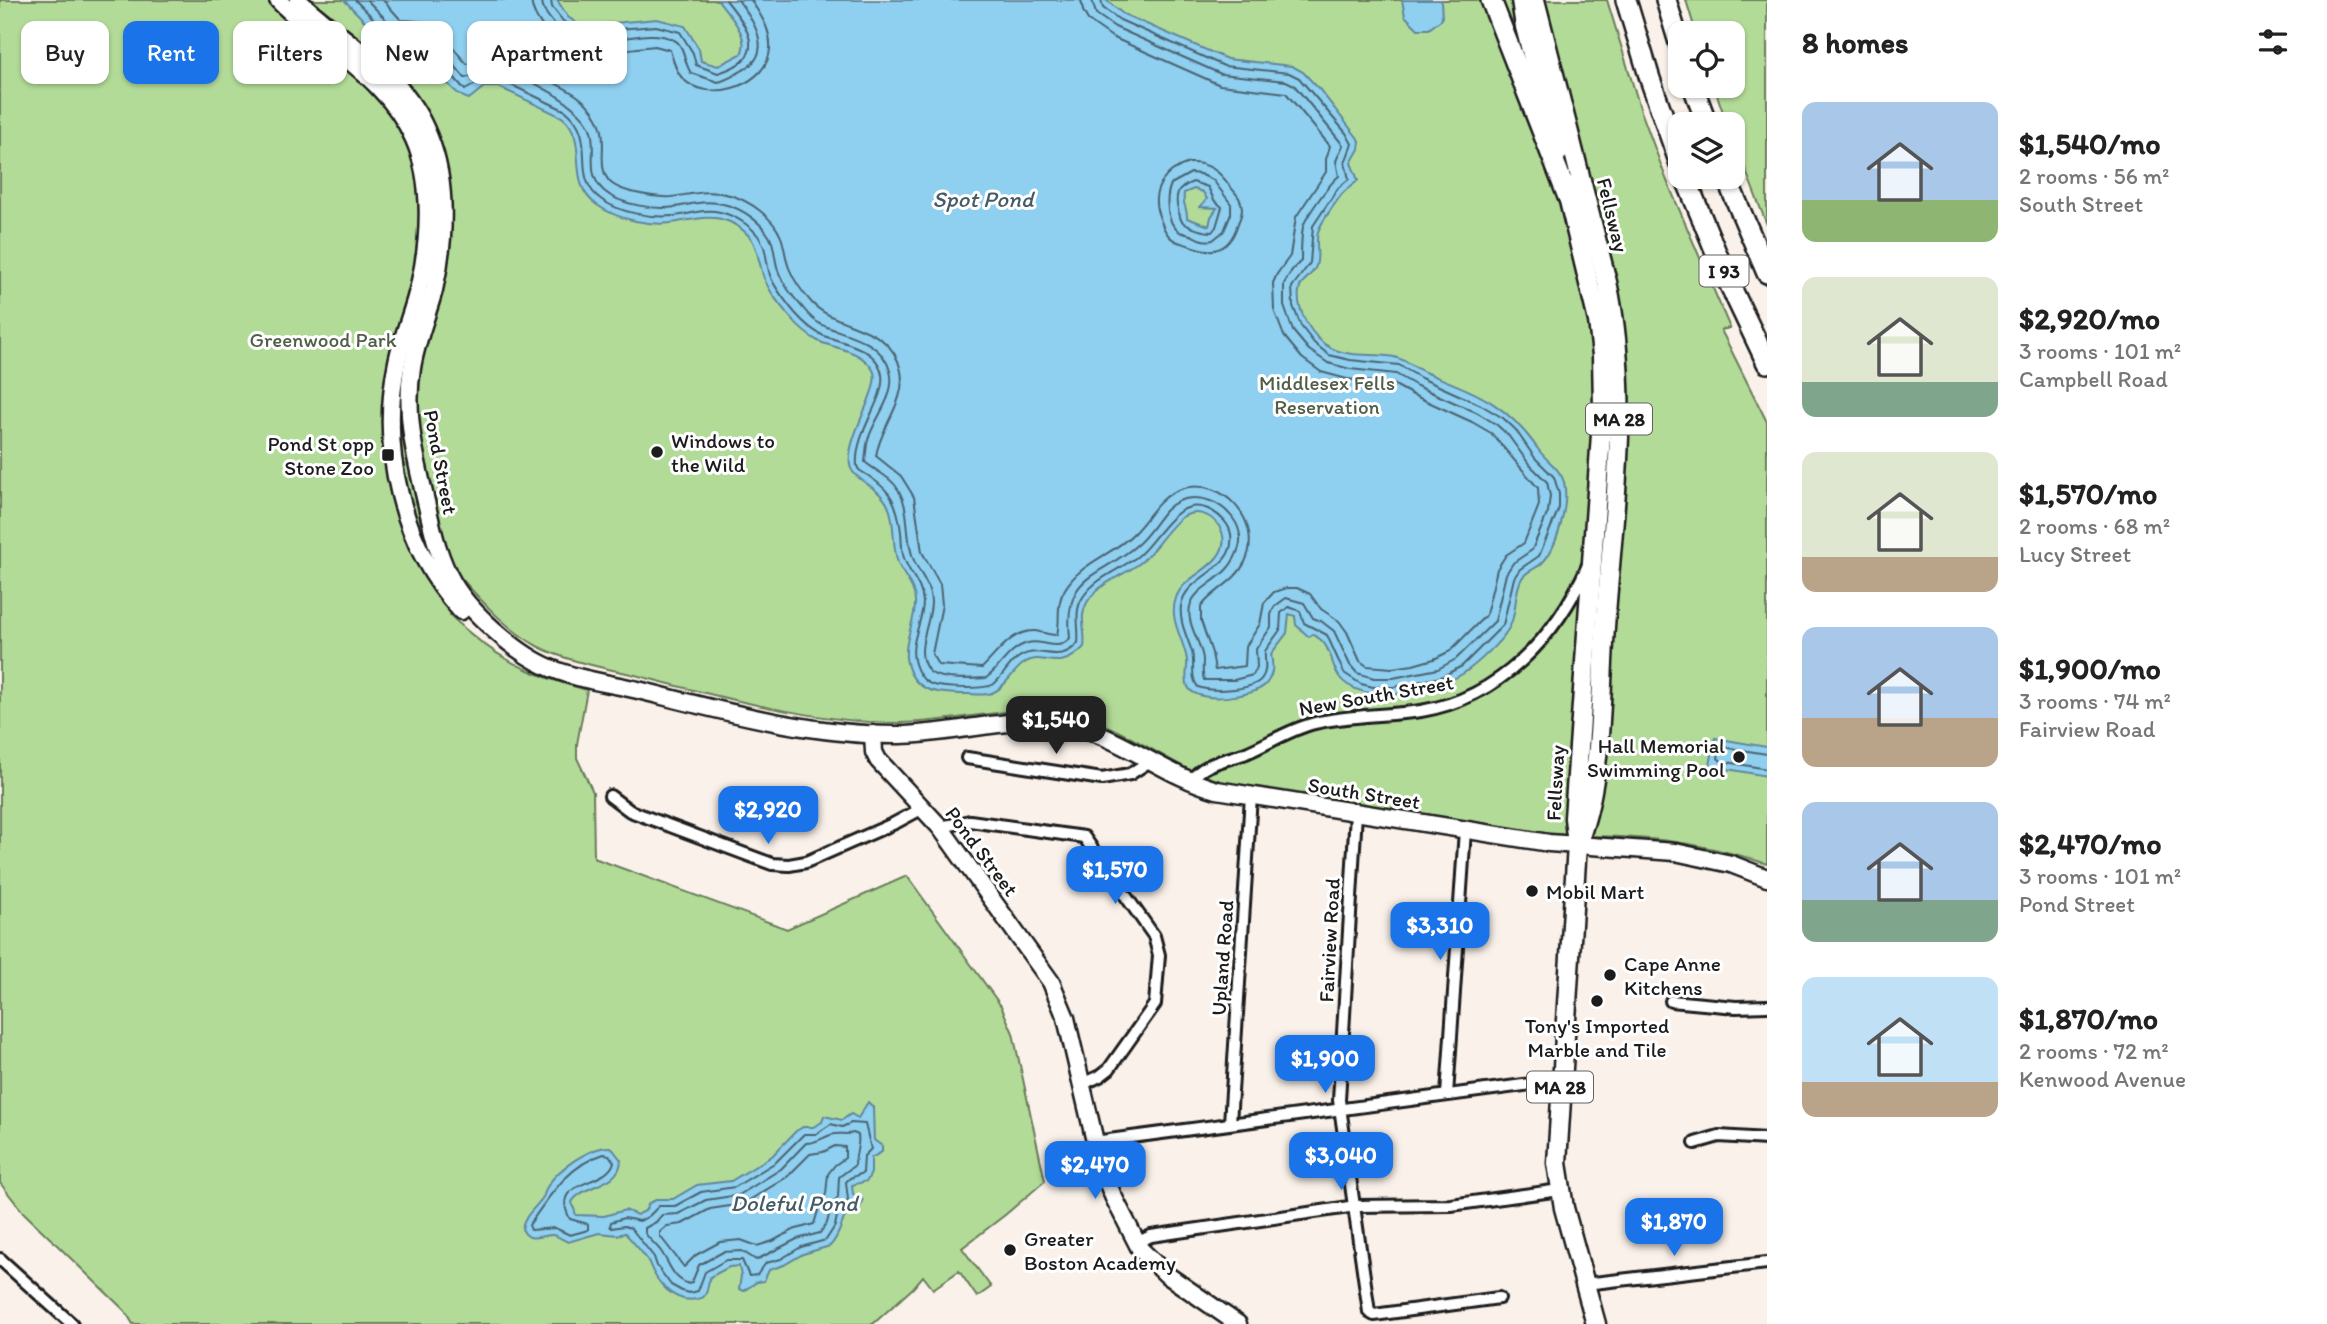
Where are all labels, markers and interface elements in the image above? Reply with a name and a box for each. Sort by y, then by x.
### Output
chip: Buy [21,21,109,84]
chip: Rent [123,21,219,84]
chip: Filters [233,21,347,84]
chip: New [361,21,453,84]
chip: Apartment [467,21,627,84]
map controls [1668,21,1745,189]
button: locate [1668,21,1745,98]
icon: filters [2254,23,2292,61]
text: 8 homes [1802,24,1909,61]
button: layers [1668,112,1745,189]
text: $1,540/mo [2019,125,2161,162]
icon: home [1858,130,1942,214]
text: 2 rooms · 56 m² [2019,162,2170,190]
street label: Fellsway [1592,175,1634,255]
water label: Spot Pond [932,185,1036,213]
text: South Street [2019,190,2143,218]
road number: I 93 [1700,256,1748,286]
text: $2,920/mo [2019,300,2160,337]
icon: home [1858,305,1942,389]
park label: Greenwood Park [249,327,397,352]
text: 3 rooms · 101 m² [2019,337,2181,365]
text: Campbell Road [2019,365,2168,393]
park label: Middlesex Fells Reservation [1259,370,1395,419]
road number: MA 28 [1586,404,1652,434]
street label: Pond Street [419,408,463,516]
place label: Windows to the Wild [671,428,775,477]
place label: Pond St opp Stone Zoo [267,431,374,480]
marker: Windows to the Wild [649,444,665,460]
marker: Pond St opp Stone Zoo [380,447,396,463]
text: $1,570/mo [2019,475,2157,512]
icon: home [1858,480,1942,564]
text: 2 rooms · 68 m² [2019,512,2170,540]
text: Lucy Street [2019,540,2131,568]
text: $1,900/mo [2019,650,2161,687]
icon: home [1858,655,1942,739]
street label: New South Street [1297,669,1455,721]
text: 3 rooms · 74 m² [2019,687,2171,715]
pin: $1,540 [999,696,1113,756]
text: $1,540 [1022,705,1090,733]
text: Fairview Road [2019,715,2156,743]
place label: Hall Memorial Swimming Pool [1587,733,1725,782]
street label: Fellsway [1541,744,1569,822]
marker: Hall Memorial Swimming Pool [1731,749,1747,765]
street label: South Street [1306,772,1422,814]
pin: $2,920 [711,786,825,846]
text: $2,920 [734,795,802,823]
street label: Pond Street [940,801,1024,901]
text: $2,470/mo [2019,825,2162,862]
icon: home [1858,830,1942,914]
pin: $1,570 [1058,846,1172,906]
text: $1,570 [1082,855,1148,883]
text: 3 rooms · 101 m² [2019,862,2181,890]
street label: Fairview Road [1313,877,1345,1003]
place label: Mobil Mart [1546,879,1644,904]
marker: Mobil Mart [1524,883,1540,899]
text: Pond Street [2019,890,2135,918]
street label: Upland Road [1205,899,1239,1017]
pin: $3,310 [1383,902,1497,962]
text: $3,310 [1406,911,1474,939]
place label: Cape Anne Kitchens [1624,951,1721,1000]
marker: Cape Anne Kitchens [1602,967,1618,983]
marker: Tony's Imported Marble and Tile [1589,993,1605,1009]
text: $1,870/mo [2019,1000,2158,1037]
icon: home [1858,1005,1942,1089]
place label: Tony's Imported Marble and Tile [1525,1013,1669,1062]
pin: $1,900 [1268,1036,1382,1095]
text: 2 rooms · 72 m² [2019,1037,2169,1065]
text: $1,900 [1291,1044,1359,1072]
text: Kenwood Avenue [2019,1065,2186,1093]
road number: MA 28 [1527,1072,1593,1102]
pin: $3,040 [1284,1132,1398,1192]
text: $3,040 [1305,1141,1377,1169]
pin: $2,470 [1038,1142,1152,1201]
text: $2,470 [1061,1150,1129,1178]
water label: Doleful Pond [730,1189,860,1217]
pin: $1,870 [1617,1198,1731,1258]
text: $1,870 [1641,1207,1707,1235]
place label: Greater Boston Academy [1024,1226,1176,1275]
marker: Greater Boston Academy [1002,1242,1018,1258]

